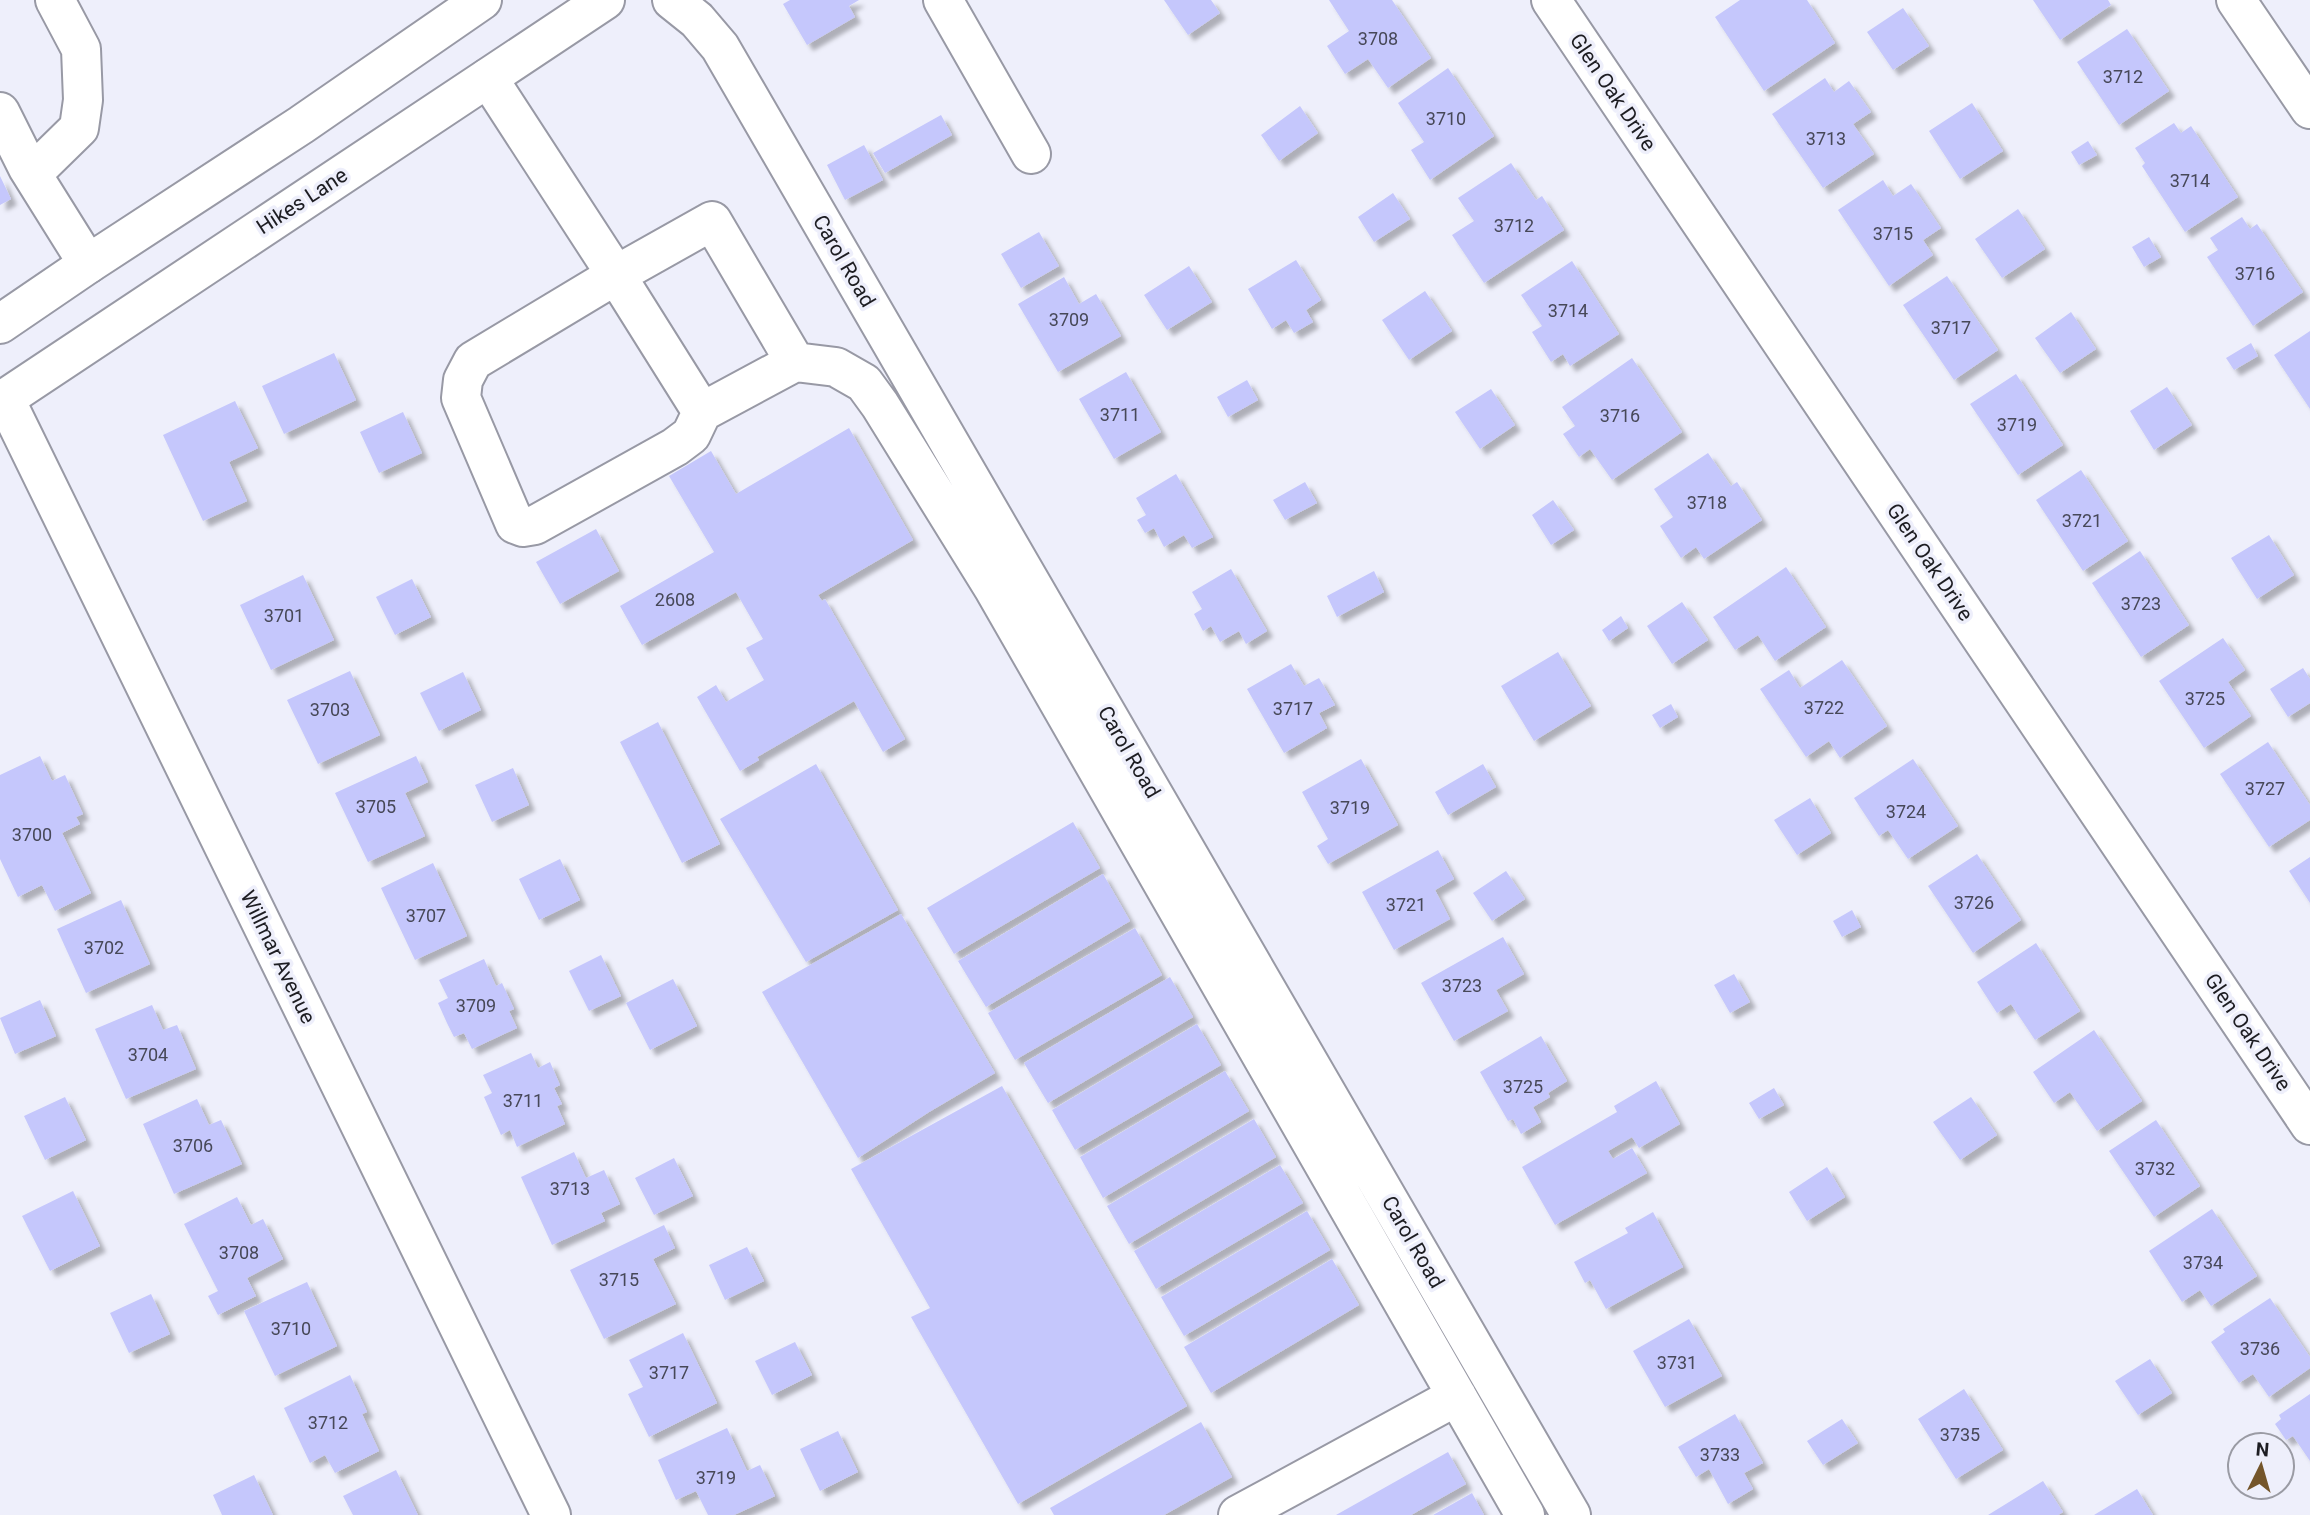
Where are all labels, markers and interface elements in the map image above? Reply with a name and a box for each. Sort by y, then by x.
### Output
house number: 3708 [1358,28,1398,49]
street label: Glen Oak Drive [1565,29,1661,155]
house number: 3712 [2103,66,2143,87]
house number: 3710 [1426,108,1466,129]
house number: 3713 [1806,128,1846,149]
street label: Hikes Lane [252,163,352,239]
house number: 3714 [2170,170,2210,191]
street label: Carol Road [808,211,880,311]
house number: 3712 [1494,215,1534,236]
house number: 3715 [1873,223,1913,244]
house number: 3716 [2235,263,2275,284]
house number: 3714 [1548,300,1588,321]
house number: 3709 [1049,309,1089,330]
house number: 3717 [1931,317,1971,338]
house number: 3711 [1100,404,1140,425]
house number: 3716 [1600,405,1640,426]
house number: 3719 [1997,414,2037,435]
house number: 3718 [1687,492,1727,513]
street label: Glen Oak Drive [1882,499,1978,625]
house number: 3721 [2062,510,2102,531]
house number: 2608 [655,589,695,610]
house number: 3723 [2121,593,2161,614]
house number: 3701 [264,605,304,626]
house number: 3725 [2185,688,2225,709]
house number: 3722 [1804,697,1844,718]
house number: 3717 [1273,698,1313,719]
house number: 3703 [310,699,350,720]
street label: Carol Road [1093,702,1165,802]
house number: 3727 [2245,778,2285,799]
house number: 3705 [356,796,396,817]
house number: 3719 [1330,797,1370,818]
house number: 3724 [1886,801,1926,822]
house number: 3700 [12,824,52,845]
street label: Willmar Avenue [235,887,321,1027]
house number: 3726 [1954,892,1994,913]
house number: 3721 [1386,894,1426,915]
house number: 3707 [406,905,446,926]
house number: 3702 [84,937,124,958]
street label: Glen Oak Drive [2200,969,2296,1095]
house number: 3723 [1442,975,1482,996]
house number: 3709 [456,995,496,1016]
house number: 3704 [128,1044,168,1065]
house number: 3725 [1503,1076,1543,1097]
house number: 3711 [503,1090,543,1111]
house number: 3706 [173,1135,213,1156]
house number: 3732 [2135,1158,2175,1179]
house number: 3713 [550,1178,590,1199]
street label: Carol Road [1377,1192,1449,1292]
house number: 3708 [219,1242,259,1263]
house number: 3734 [2183,1252,2223,1273]
house number: 3715 [599,1269,639,1290]
house number: 3710 [271,1318,311,1339]
house number: 3736 [2240,1338,2280,1359]
house number: 3731 [1657,1352,1697,1373]
house number: 3717 [649,1362,689,1383]
house number: 3712 [308,1412,348,1433]
house number: 3735 [1940,1424,1980,1445]
north arrow [2226,1431,2296,1501]
text: N [2255,1438,2270,1462]
house number: 3733 [1700,1444,1740,1465]
house number: 3719 [696,1467,736,1488]

